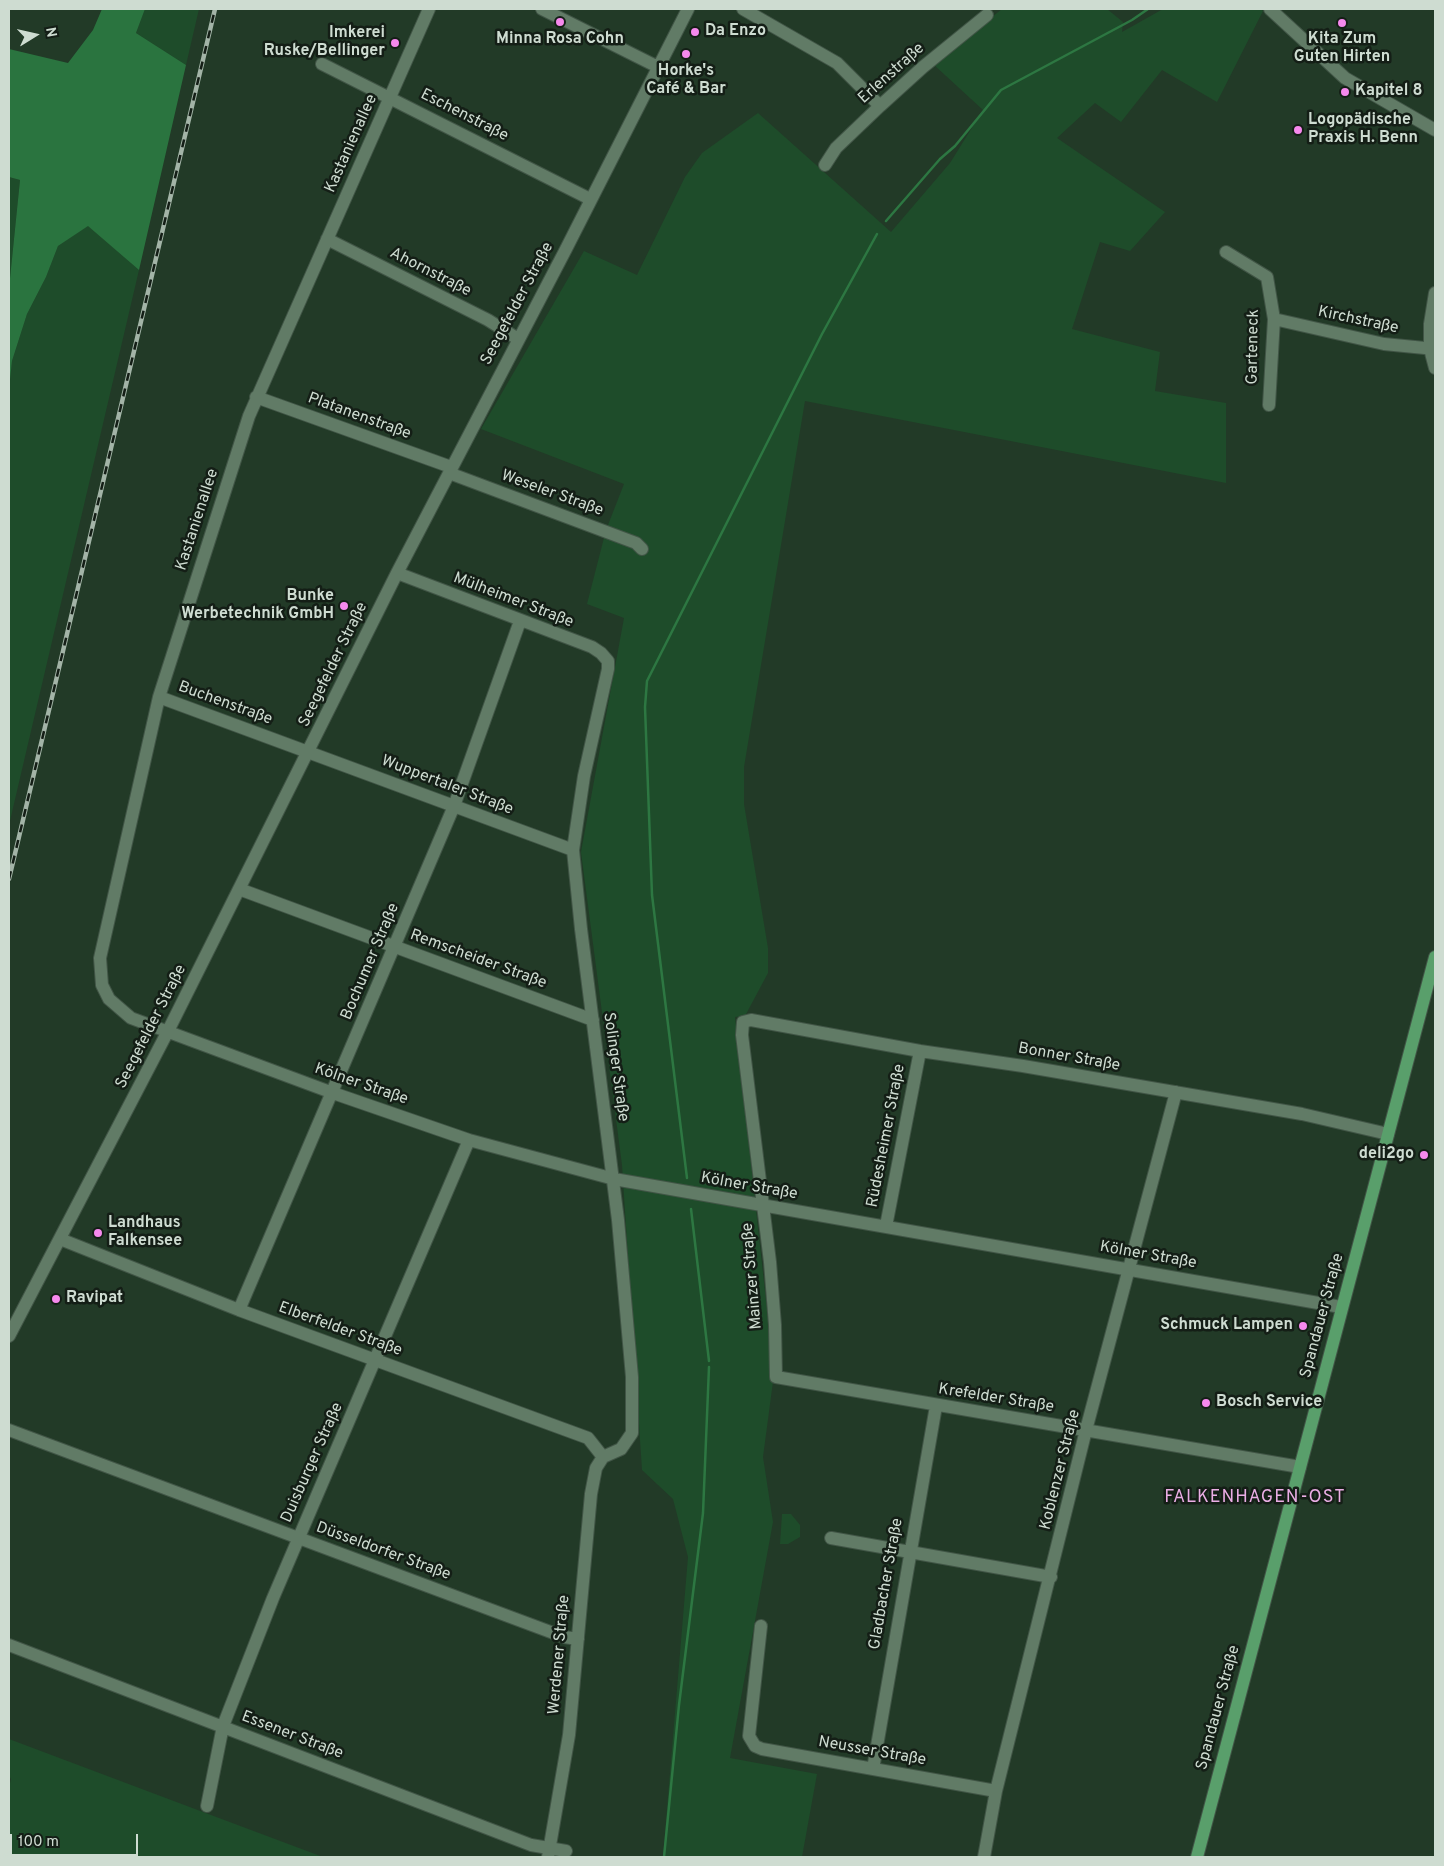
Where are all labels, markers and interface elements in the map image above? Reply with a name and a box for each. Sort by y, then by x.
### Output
north arrow [10,10,60,60]
marker: Minna Rosa Cohn [554,16,566,28]
marker: Kita Zum Guten Hirten [1336,17,1348,29]
place label: Da Enzo [705,22,766,42]
place label: Imkerei Ruske/Bellinger [264,24,385,62]
text: N [41,26,60,39]
marker: Da Enzo [689,26,701,38]
place label: Minna Rosa Cohn [496,30,624,50]
place label: Kita Zum Guten Hirten [1294,30,1390,68]
marker: Imkerei Ruske/Bellinger [389,37,401,49]
street label: Erlenstraße [855,39,929,109]
marker: Horke's Café & Bar [680,48,692,60]
place label: Horke's Café & Bar [646,62,726,100]
place label: Kapitel 8 [1355,82,1423,102]
street label: Eschenstraße [417,86,511,146]
marker: Kapitel 8 [1339,86,1351,98]
street label: Kastanienallee [322,92,382,196]
place label: Logopädische Praxis H. Benn [1308,111,1418,149]
marker: Logopädische Praxis H. Benn [1292,124,1304,136]
street label: Seegefelder Straße [478,239,558,369]
street label: Ahornstraße [386,244,474,302]
street label: Kirchstraße [1316,303,1400,339]
street label: Garteneck [1244,309,1264,385]
street label: Platanenstraße [305,389,413,445]
street label: Kastanienallee [173,467,223,573]
street label: Weseler Straße [498,467,606,521]
street label: Mülheimer Straße [450,569,576,633]
place label: Bunke Werbetechnik GmbH [181,587,334,625]
street label: Seegefelder Straße [295,600,373,730]
marker: Bunke Werbetechnik GmbH [338,600,350,612]
street label: Buchenstraße [175,678,275,730]
street label: Wuppertaler Straße [378,752,516,820]
street label: Bochumer Straße [338,901,404,1023]
street label: Remscheider Straße [407,926,549,994]
street label: Seegefelder Straße [112,962,192,1092]
street label: Solinger Straße [598,1011,632,1123]
street label: Bonner Straße [1016,1040,1122,1076]
street label: Kölner Straße [312,1060,410,1110]
street label: Rüdesheimer Straße [864,1063,910,1209]
place label: deli2go [1359,1145,1414,1165]
marker: deli2go [1418,1149,1430,1161]
street label: Kölner Straße [699,1169,799,1205]
place label: Landhaus Falkensee [108,1214,182,1252]
street label: Mainzer Straße [739,1222,767,1330]
marker: Landhaus Falkensee [92,1227,104,1239]
street label: Kölner Straße [1098,1238,1198,1274]
street label: Spandauer Straße [1297,1252,1349,1380]
place label: Ravipat [66,1289,123,1309]
marker: Ravipat [50,1293,62,1305]
street label: Elberfelder Straße [276,1299,404,1361]
place label: Schmuck Lampen [1160,1316,1293,1336]
marker: Schmuck Lampen [1297,1320,1309,1332]
street label: Krefelder Straße [937,1380,1055,1418]
place label: Bosch Service [1216,1393,1322,1413]
marker: Bosch Service [1200,1397,1212,1409]
street label: Duisburger Straße [278,1400,348,1526]
street label: Koblenzer Straße [1037,1408,1085,1532]
district label: FALKENHAGEN-OST [1162,1487,1348,1509]
street label: Gladbacher Straße [866,1517,908,1651]
street label: Düsseldorfer Straße [313,1519,453,1585]
street label: Werdener Straße [545,1594,575,1716]
street label: Spandauer Straße [1193,1644,1245,1772]
street label: Essener Straße [238,1708,346,1764]
street label: Neusser Straße [817,1733,927,1771]
scale bar [12,1824,140,1856]
text: 100 m [18,1833,59,1852]

